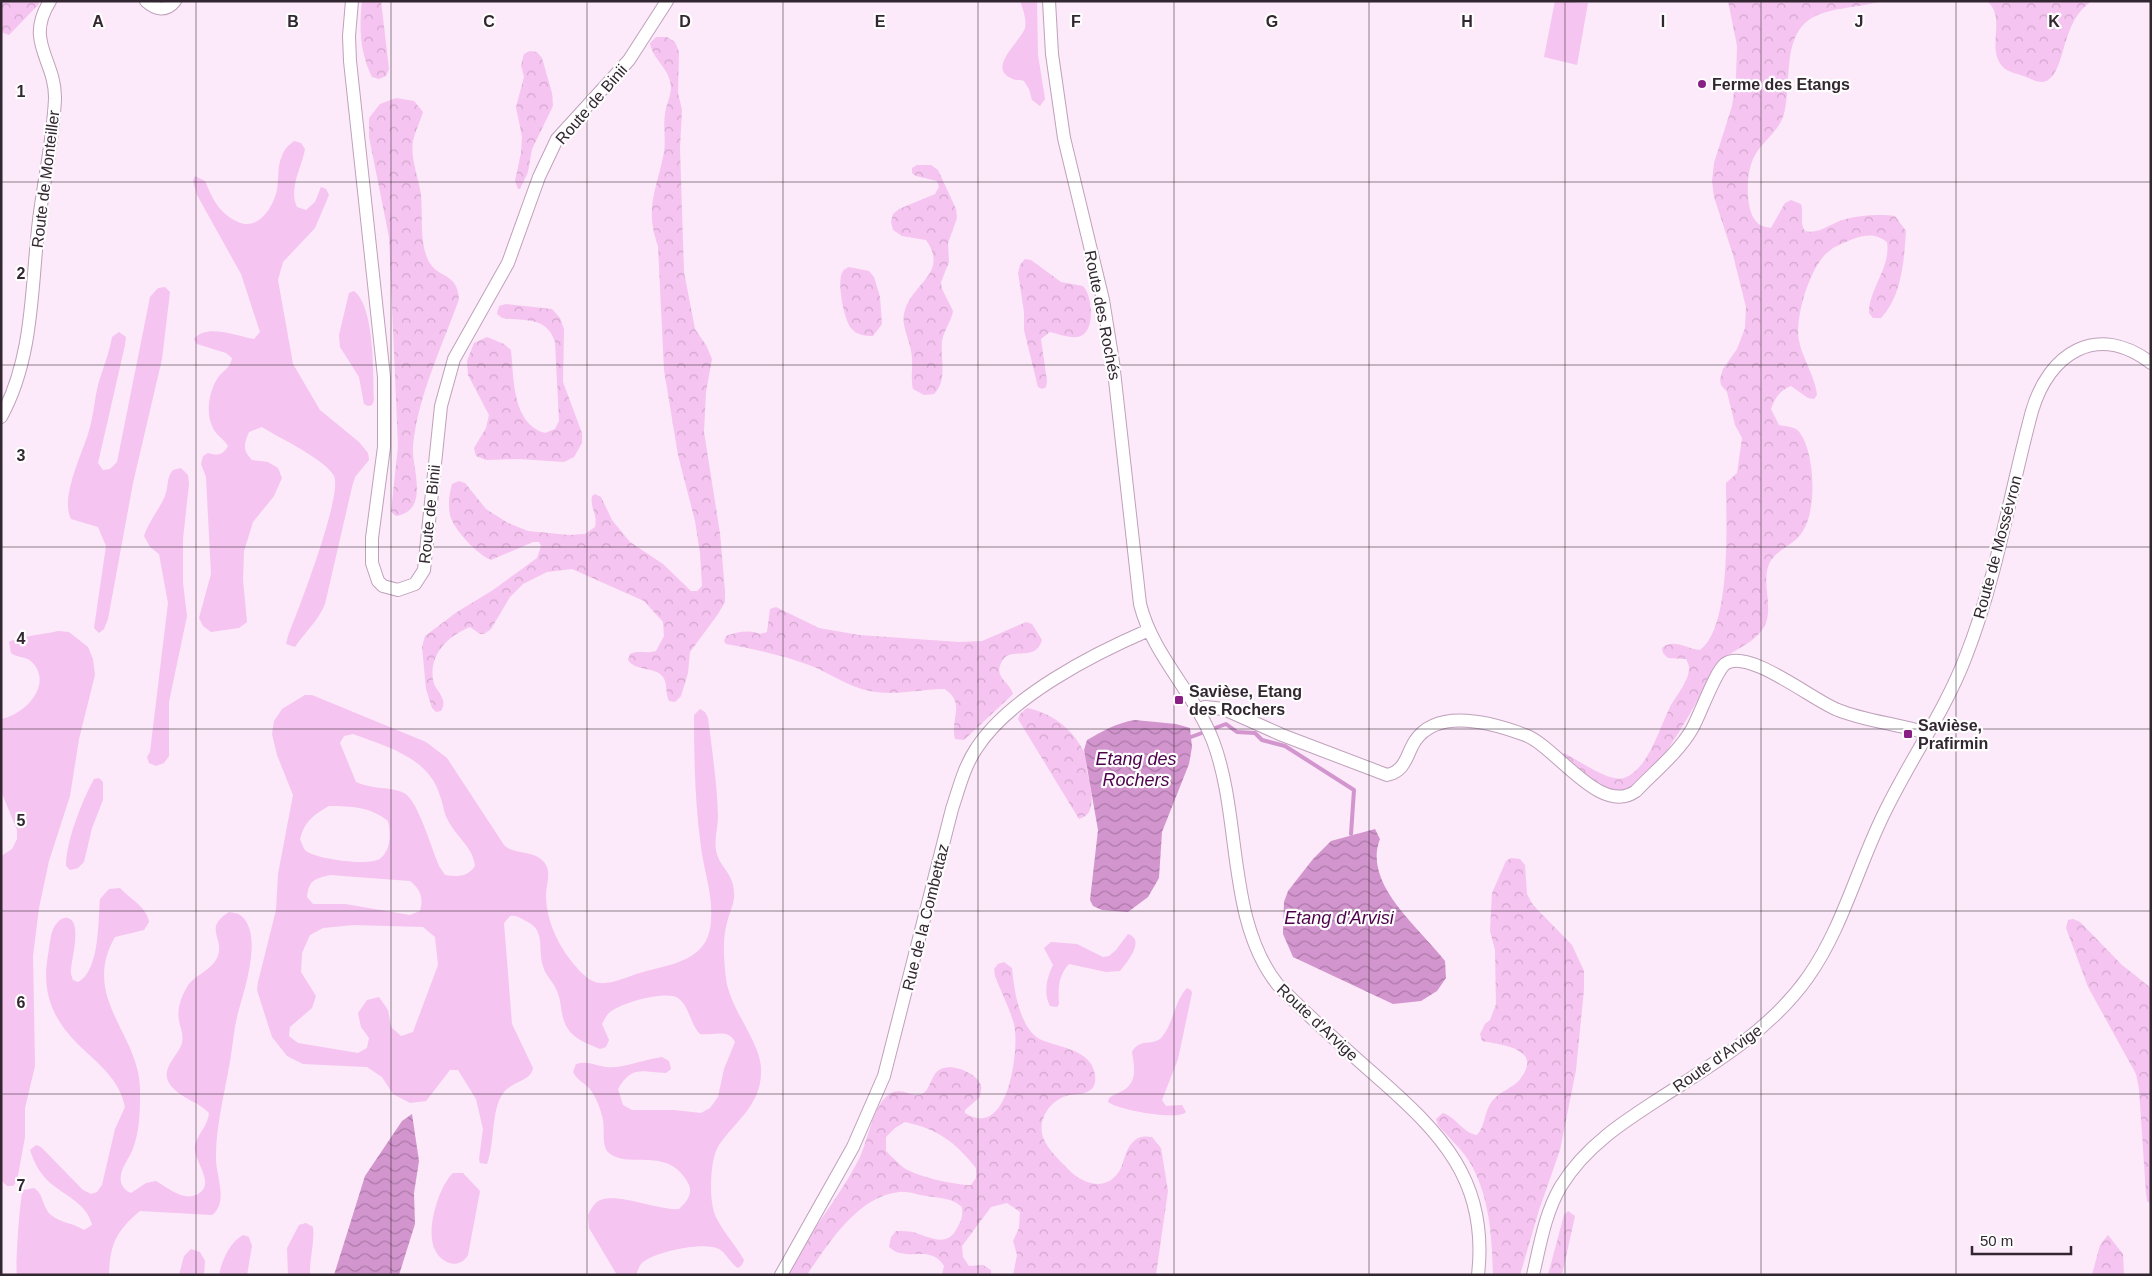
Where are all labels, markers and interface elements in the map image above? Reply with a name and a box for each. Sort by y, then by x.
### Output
text: A [92,13,104,30]
text: B [287,13,299,30]
text: C [483,13,495,30]
text: D [679,13,691,30]
text: E [875,13,886,30]
text: F [1071,13,1081,30]
text: G [1266,13,1278,30]
text: H [1461,13,1473,30]
text: I [1661,13,1665,30]
text: J [1855,13,1863,30]
text: K [2048,13,2060,30]
street label: Route de Binii [552,61,630,147]
place label: Ferme des Etangs [1712,76,1850,93]
marker: Ferme des Etangs [1696,78,1708,90]
text: 1 [17,83,26,100]
street label: Route de Monteiller [29,109,62,249]
street label: Route des Rochés [1082,249,1123,381]
text: 2 [17,265,26,282]
text: 3 [17,447,26,464]
street label: Route de Binii [416,464,443,564]
street label: Route de Mossévron [1970,474,2025,621]
text: 4 [17,630,26,647]
place label: Savièse, Etang des Rochers [1189,683,1302,718]
marker: Savièse, Etang des Rochers [1173,694,1185,706]
place label: Savièse, Prafirmin [1918,717,1988,752]
marker: Savièse, Prafirmin [1902,728,1914,740]
water label: Etang des Rochers [1095,749,1177,790]
text: 5 [17,812,26,829]
street label: Rue de la Combettaz [899,842,952,992]
water label: Etang d'Arvisi [1284,908,1395,928]
street label: Route d'Arvige [1274,981,1362,1064]
text: 6 [17,994,26,1011]
street label: Route d'Arvige [1670,1021,1765,1095]
text: 7 [17,1177,26,1194]
scale bar [1972,1224,2071,1256]
text: 50 m [1980,1232,2013,1249]

